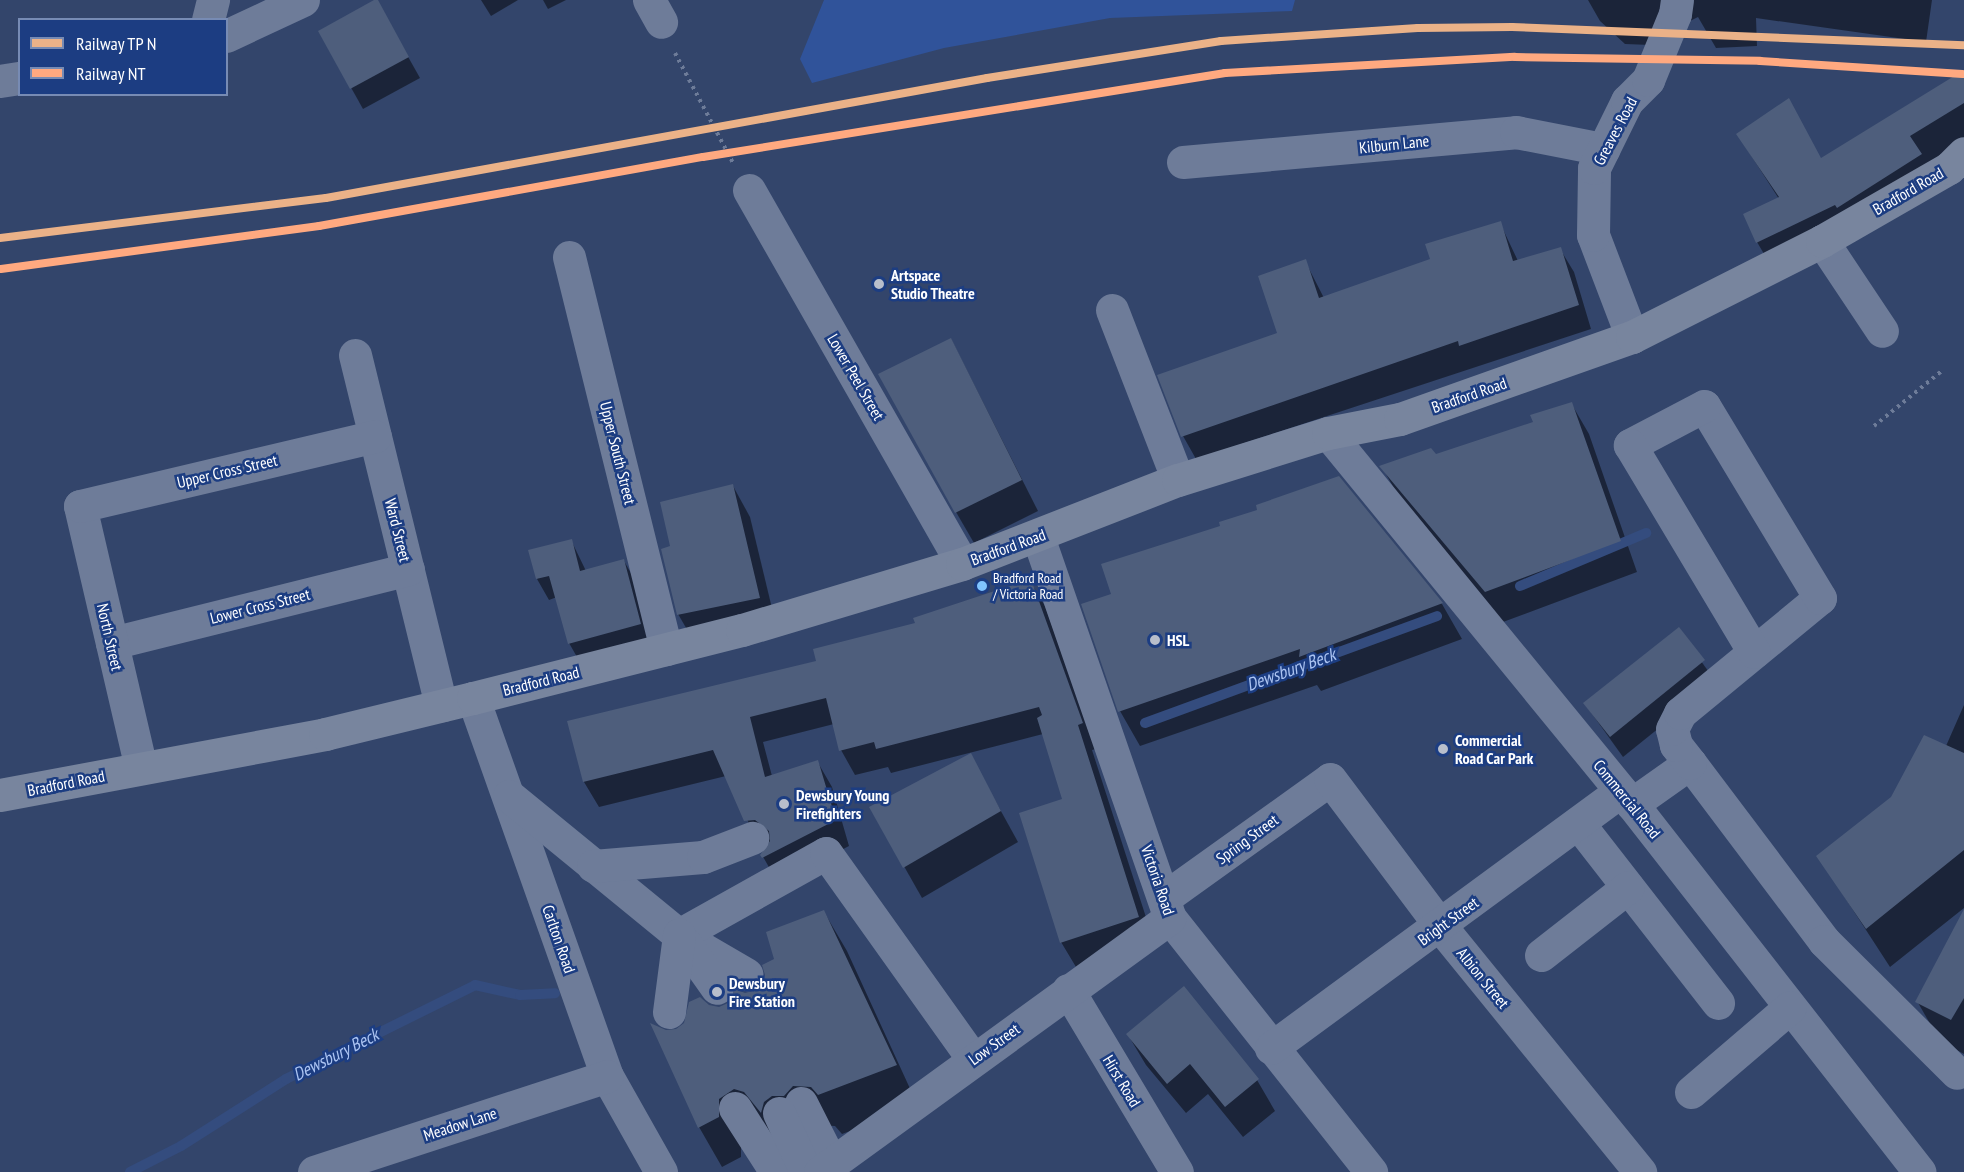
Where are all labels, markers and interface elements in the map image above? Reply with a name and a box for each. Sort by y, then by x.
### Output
legend [18,18,228,96]
text: Railway TP N [76,32,156,55]
text: Railway NT [76,62,146,85]
street label: Greaves Road [1589,94,1641,168]
street label: Kilburn Lane [1358,131,1430,157]
street label: Bradford Road [1869,163,1947,219]
place label: Artspace Studio Theatre [891,265,975,303]
marker: Artspace Studio Theatre [872,277,886,291]
street label: Lower Peel Street [824,330,888,424]
street label: Bradford Road [1429,373,1509,417]
street label: Upper South Street [596,400,640,506]
street label: Upper Cross Street [175,450,279,492]
street label: Ward Street [381,496,415,564]
street label: Bradford Road [968,525,1048,569]
place label: Bradford Road / Victoria Road [993,570,1064,602]
marker: Bradford Road / Victoria Road [976,580,988,592]
street label: Lower Cross Street [208,584,312,628]
street label: North Street [93,602,127,672]
place label: HSL [1167,630,1189,650]
marker: HSL [1148,633,1162,647]
water label: Dewsbury Beck [1243,644,1339,696]
street label: Bradford Road [501,662,581,700]
place label: Commercial Road Car Park [1455,730,1533,768]
marker: Commercial Road Car Park [1436,742,1450,756]
street label: Commercial Road [1589,756,1665,842]
street label: Bradford Road [26,766,106,800]
place label: Dewsbury Young Firefighters [796,785,890,823]
marker: Dewsbury Young Firefighters [777,797,791,811]
street label: Spring Street [1212,810,1282,868]
street label: Victoria Road [1137,843,1179,917]
street label: Bright Street [1414,893,1482,949]
street label: Carlton Road [538,903,580,975]
street label: Albion Street [1453,944,1513,1012]
place label: Dewsbury Fire Station [729,973,795,1011]
marker: Dewsbury Fire Station [710,985,724,999]
street label: Low Street [965,1019,1023,1069]
water label: Dewsbury Beck [289,1024,383,1086]
street label: Hirst Road [1099,1052,1145,1110]
street label: Meadow Lane [421,1103,499,1145]

